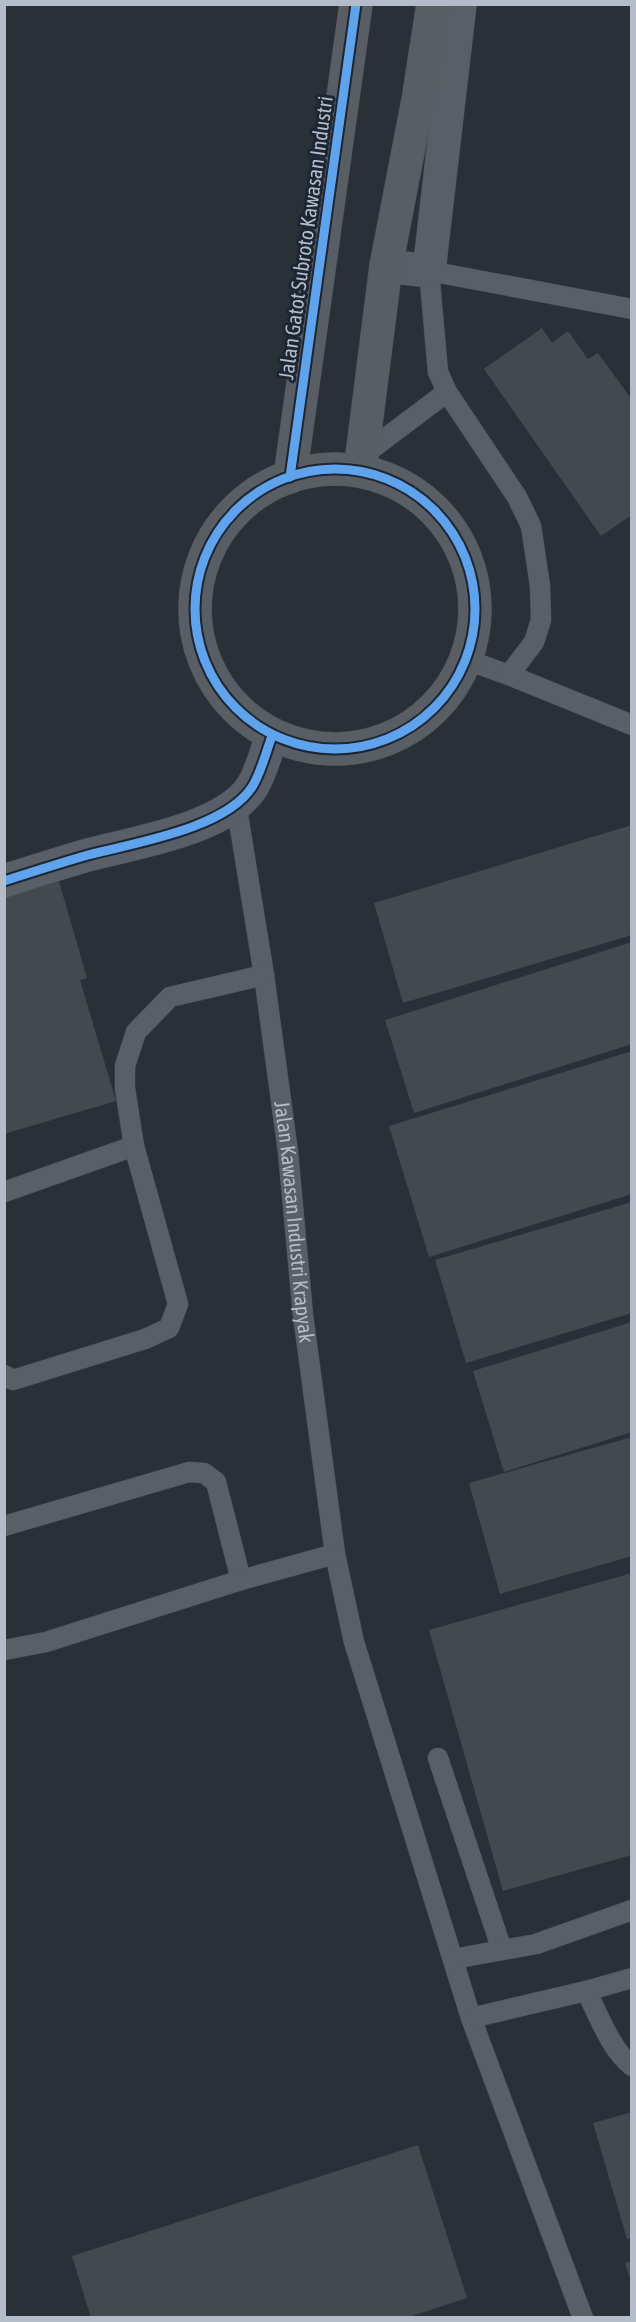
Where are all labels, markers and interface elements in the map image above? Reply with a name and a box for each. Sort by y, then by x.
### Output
street label: Jalan Gatot Subroto Kawasan Industri [273,95,337,381]
street label: Jalan Kawasan Industri Krapyak [270,1099,320,1344]

